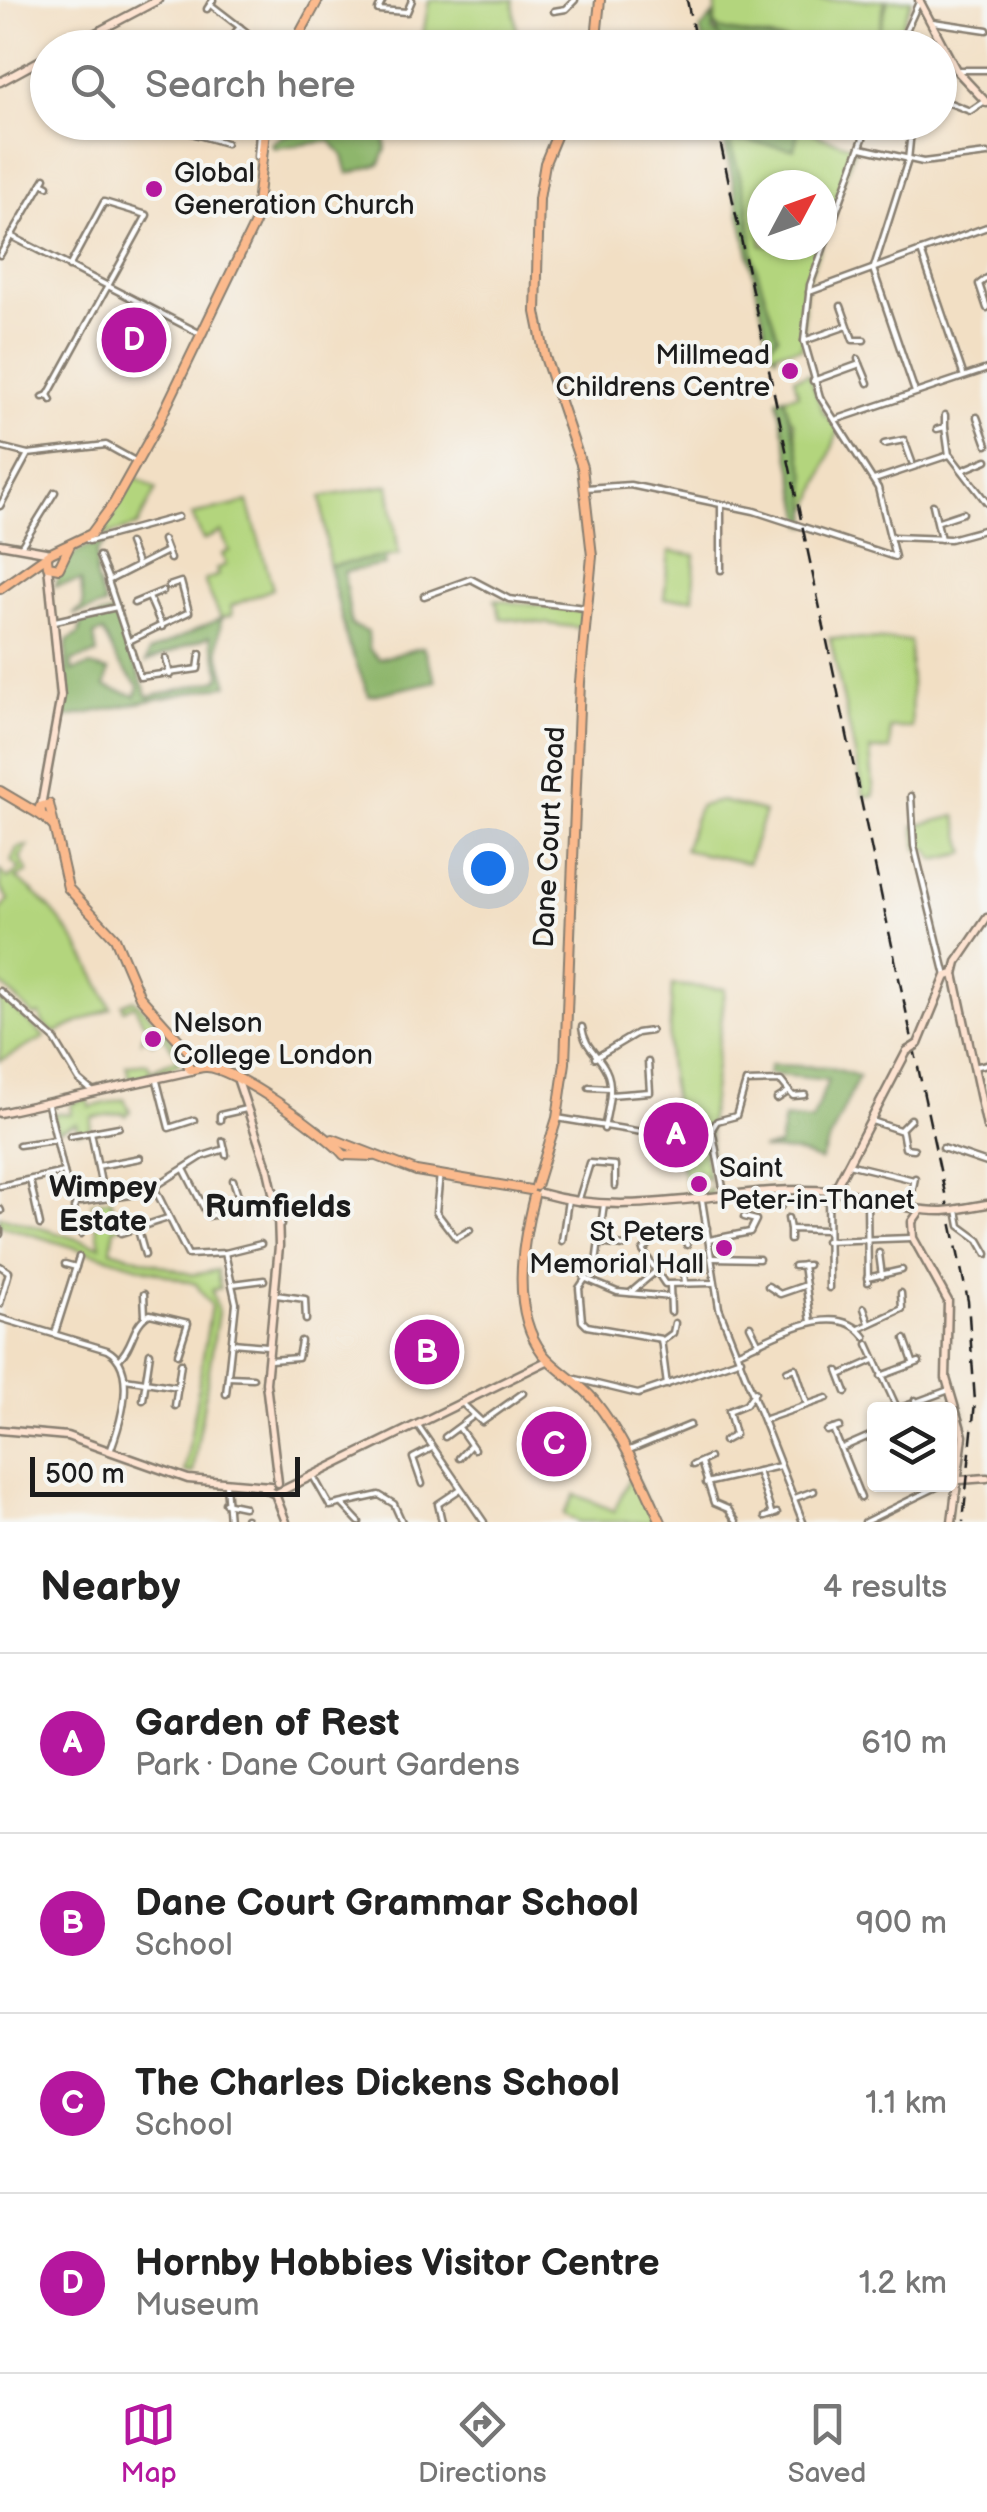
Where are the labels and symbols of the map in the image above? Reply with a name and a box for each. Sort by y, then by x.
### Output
place label: Global Generation Church [174,157,415,222]
north arrow [747,170,837,260]
marker: Global Generation Church [143,178,165,200]
pin: D [102,302,166,378]
place label: Millmead Childrens Centre [556,339,770,404]
marker: Millmead Childrens Centre [779,360,801,382]
street label: Dane Court Road [528,726,572,948]
your location [463,843,514,894]
place label: Nelson College London [173,1007,373,1072]
marker: Nelson College London [142,1028,164,1050]
pin: A [644,1098,708,1172]
place label: Saint Peter-in-Thanet [719,1152,915,1217]
district label: Wimpey Estate [49,1170,157,1240]
marker: Saint Peter-in-Thanet [688,1173,710,1195]
district label: Rumfields [205,1188,351,1227]
place label: St Peters Memorial Hall [529,1216,704,1281]
marker: St Peters Memorial Hall [713,1237,735,1259]
pin: B [394,1314,460,1390]
pin: C [522,1406,586,1482]
scale bar [30,1452,300,1496]

